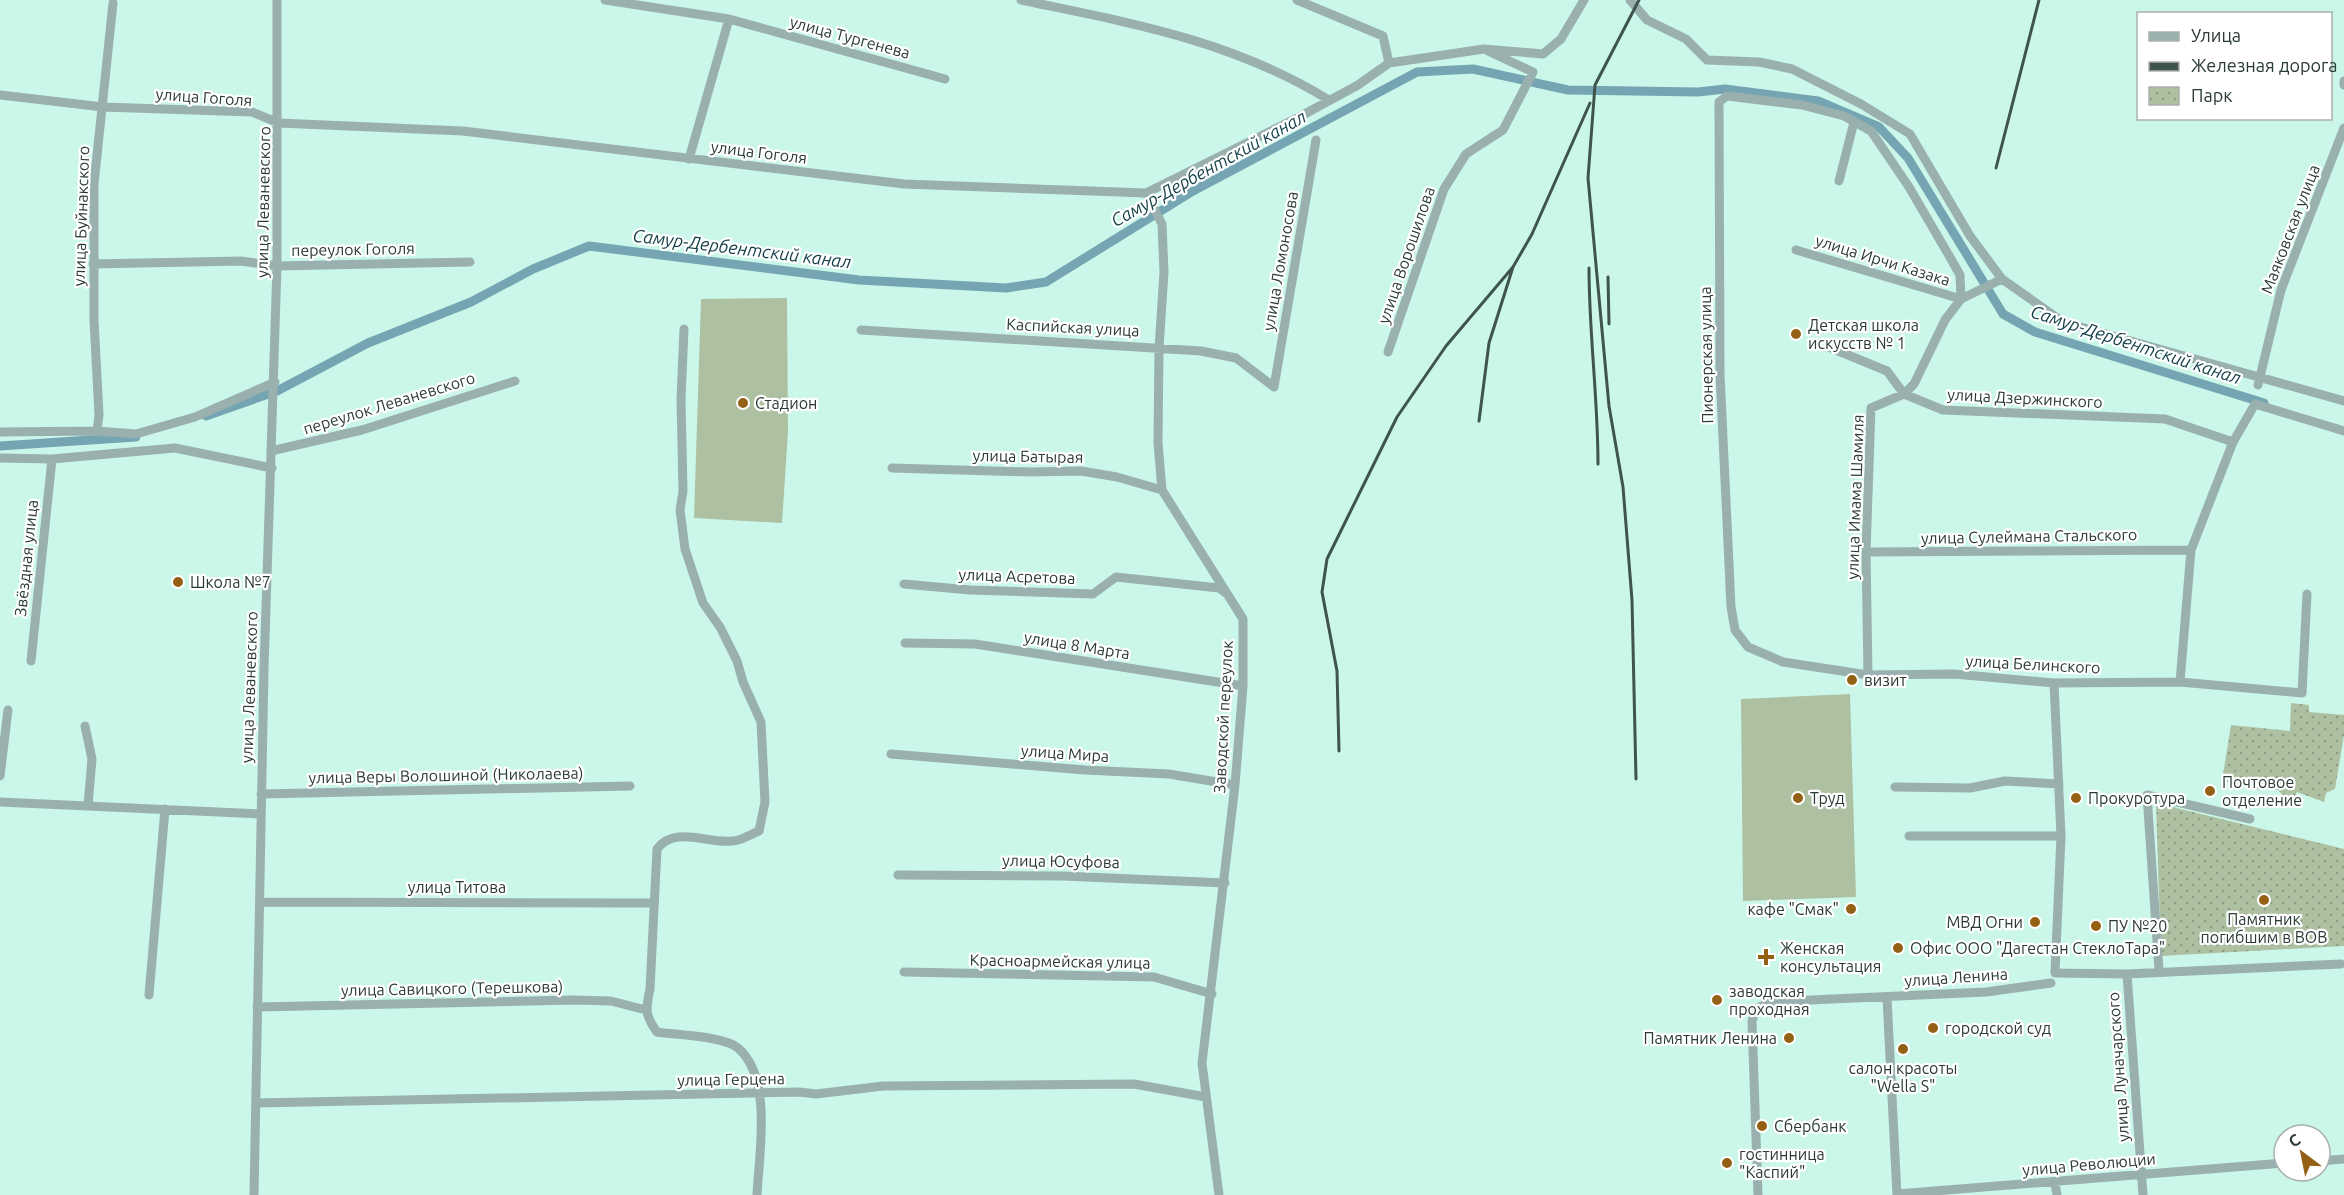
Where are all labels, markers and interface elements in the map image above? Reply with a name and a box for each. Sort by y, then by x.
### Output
street label: улица Тургенева [788,12,912,62]
legend [2137,12,2332,120]
text: Улица [2191,25,2241,45]
text: Железная дорога [2191,55,2338,75]
street label: улица Гоголя [155,85,253,109]
text: Парк [2191,85,2232,105]
water label: Самур-Дербентский канал [1107,106,1309,230]
street label: улица Леваневского [253,126,273,278]
street label: улица Гоголя [710,137,808,167]
street label: улица Буйнакского [70,145,92,287]
street label: Маяковская улица [2257,162,2323,296]
street label: улица Ворошилова [1374,184,1438,326]
street label: улица Ломоносова [1259,190,1301,332]
water label: Самур-Дербентский канал [632,225,852,271]
street label: улица Ирчи Казака [1813,231,1953,289]
street label: переулок Гоголя [291,239,415,259]
street label: Пионерская улица [1696,286,1716,424]
water label: Самур-Дербентский канал [2028,301,2244,388]
street label: Каспийская улица [1006,315,1140,339]
place label: Детская школа искусств № 1 [1808,316,1919,352]
marker: Детская школа искусств № 1 [1789,327,1803,341]
street label: переулок Леваневского [301,368,477,438]
street label: улица Дзержинского [1947,385,2103,411]
place label: Стадион [755,394,817,412]
marker: Стадион [736,396,750,410]
street label: улица Имама Шамиля [1843,414,1867,580]
street label: улица Батырая [972,446,1084,466]
street label: Звёздная улица [11,499,41,617]
street label: улица Сулеймана Стальского [1921,525,2137,547]
street label: улица Асретова [958,565,1076,587]
place label: Школа №7 [190,573,271,591]
marker: Школа №7 [171,575,185,589]
street label: улица Леваневского [237,611,261,763]
street label: улица 8 Марта [1023,628,1131,662]
street label: Заводской переулок [1210,640,1236,794]
street label: улица Белинского [1965,651,2101,677]
place label: визит [1864,671,1907,689]
marker: визит [1845,673,1859,687]
street label: улица Мира [1020,741,1110,765]
street label: улица Веры Волошиной (Николаева) [308,764,584,787]
place label: Почтовое отделение [2222,773,2302,809]
marker: Почтовое отделение [2203,784,2217,798]
place label: Труд [1810,789,1845,807]
place label: Прокуротура [2088,789,2185,807]
marker: Труд [1791,791,1805,805]
marker: Прокуротура [2069,791,2083,805]
street label: улица Юсуфова [1002,851,1120,871]
street label: улица Титова [408,878,506,896]
marker: Памятник погибшим в ВОВ [2257,893,2271,907]
place label: кафе "Смак" [1747,900,1839,918]
marker: кафе "Смак" [1844,902,1858,916]
place label: Памятник погибшим в ВОВ [2201,910,2327,946]
place label: МВД Огни [1946,913,2023,931]
marker: МВД Огни [2028,915,2042,929]
place label: ПУ №20 [2108,917,2167,935]
marker: ПУ №20 [2089,919,2103,933]
place label: Женская консультация [1780,939,1881,975]
place label: Офис ООО "Дагестан СтеклоТара" [1910,939,2165,957]
marker: Офис ООО "Дагестан СтеклоТара" [1891,941,1905,955]
marker: Женская консультация [1757,948,1775,966]
street label: Красноармейская улица [969,950,1151,972]
street label: улица Ленина [1904,964,2008,990]
street label: улица Савицкого (Терешкова) [341,977,563,1000]
place label: заводская проходная [1729,982,1810,1018]
street label: улица Луначарского [2104,991,2132,1143]
marker: заводская проходная [1710,993,1724,1007]
place label: городской суд [1945,1019,2051,1037]
marker: городской суд [1926,1021,1940,1035]
place label: Памятник Ленина [1643,1029,1777,1047]
marker: Памятник Ленина [1782,1031,1796,1045]
marker: салон красоты "Wella S" [1896,1042,1910,1056]
place label: салон красоты "Wella S" [1849,1059,1957,1095]
street label: улица Герцена [677,1069,785,1089]
place label: Сбербанк [1774,1117,1847,1135]
marker: Сбербанк [1755,1119,1769,1133]
north arrow [2272,1123,2332,1183]
text: С [2285,1130,2303,1151]
place label: гостинница "Каспий" [1739,1145,1825,1181]
street label: улица Революции [2021,1149,2157,1179]
marker: гостинница "Каспий" [1720,1156,1734,1170]

